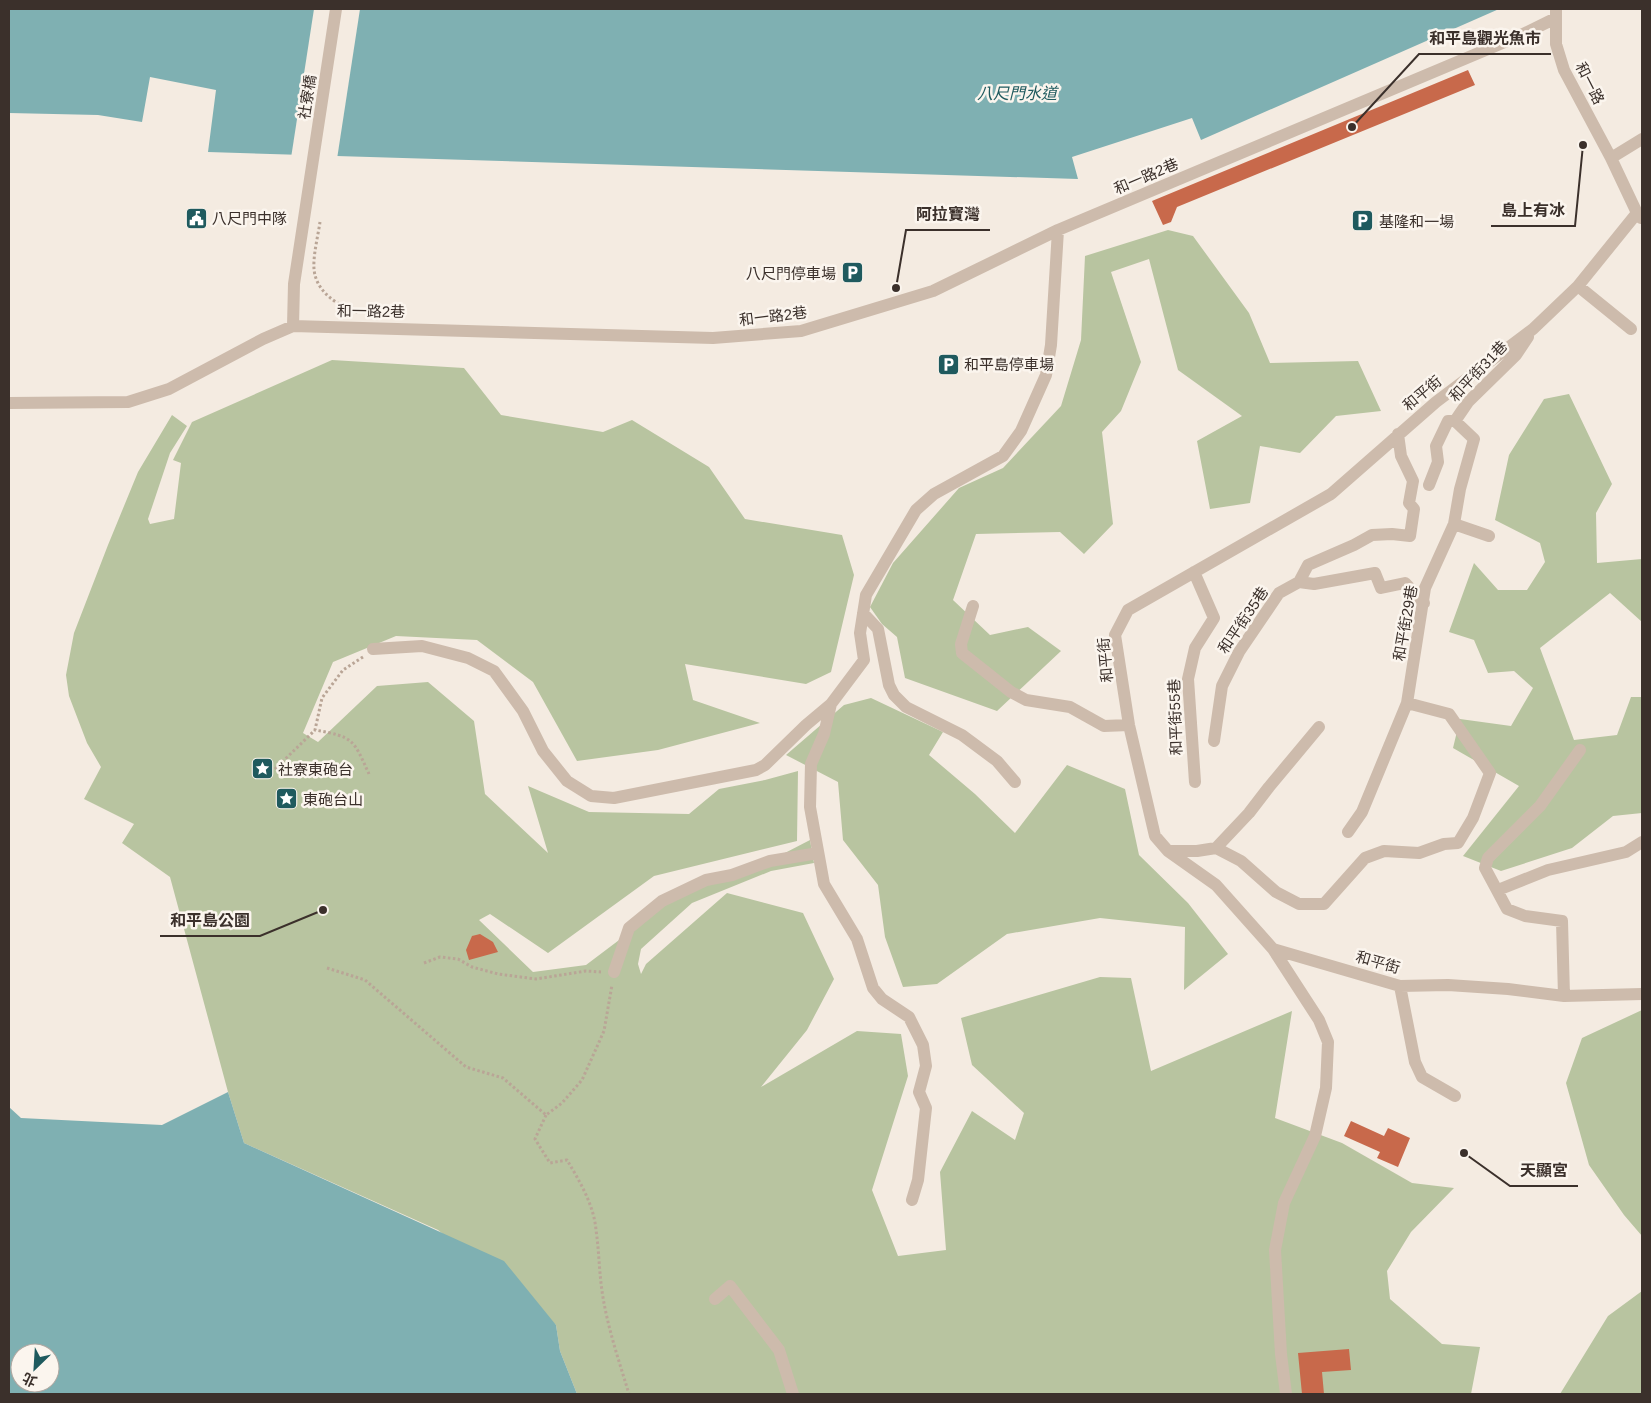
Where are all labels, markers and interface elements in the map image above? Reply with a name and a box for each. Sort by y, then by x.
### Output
callout: 和平島觀光魚市 [1419,23,1551,54]
text: 和平島觀光魚市 [1429,29,1541,47]
street label: 和一路 [1572,59,1608,107]
street label: 社寮橋 [295,73,319,121]
water label: 八尺門水道 [977,85,1059,102]
street label: 和一路2巷 [1111,155,1181,197]
callout: 島上有冰 [1491,195,1575,226]
callout: 阿拉寶灣 [906,199,990,230]
text: 島上有冰 [1501,202,1565,219]
text: 阿拉寶灣 [916,205,980,223]
public building icon: 八尺門中隊 [184,206,208,230]
parking icon: 基隆和一場 [1351,209,1375,233]
place label: 八尺門中隊 [212,210,287,227]
place label: 基隆和一場 [1379,213,1454,230]
parking icon: 八尺門停車場 [840,261,864,285]
place label: 八尺門停車場 [746,265,836,282]
street label: 和一路2巷 [337,302,405,320]
street label: 和一路2巷 [738,303,808,329]
street label: 和平街31巷 [1446,337,1510,405]
parking icon: 和平島停車場 [936,352,960,376]
place label: 和平島停車場 [964,356,1054,373]
street label: 和平街 [1399,372,1445,414]
street label: 和平街35巷 [1215,583,1271,657]
street label: 和平街29巷 [1390,584,1420,662]
street label: 和平街 [1095,637,1115,683]
street label: 和平街55巷 [1165,678,1185,756]
place icon: 社寮東砲台 [250,757,274,781]
place label: 社寮東砲台 [278,761,353,778]
place icon: 東砲台山 [275,787,299,811]
place label: 東砲台山 [303,791,363,808]
callout: 和平島公園 [160,905,260,936]
text: 和平島公園 [170,912,250,929]
street label: 和平街 [1354,948,1402,976]
callout: 天顯宮 [1510,1155,1578,1186]
text: 天顯宮 [1520,1162,1568,1179]
north arrow [10,1343,60,1393]
text: 北 [20,1370,39,1390]

